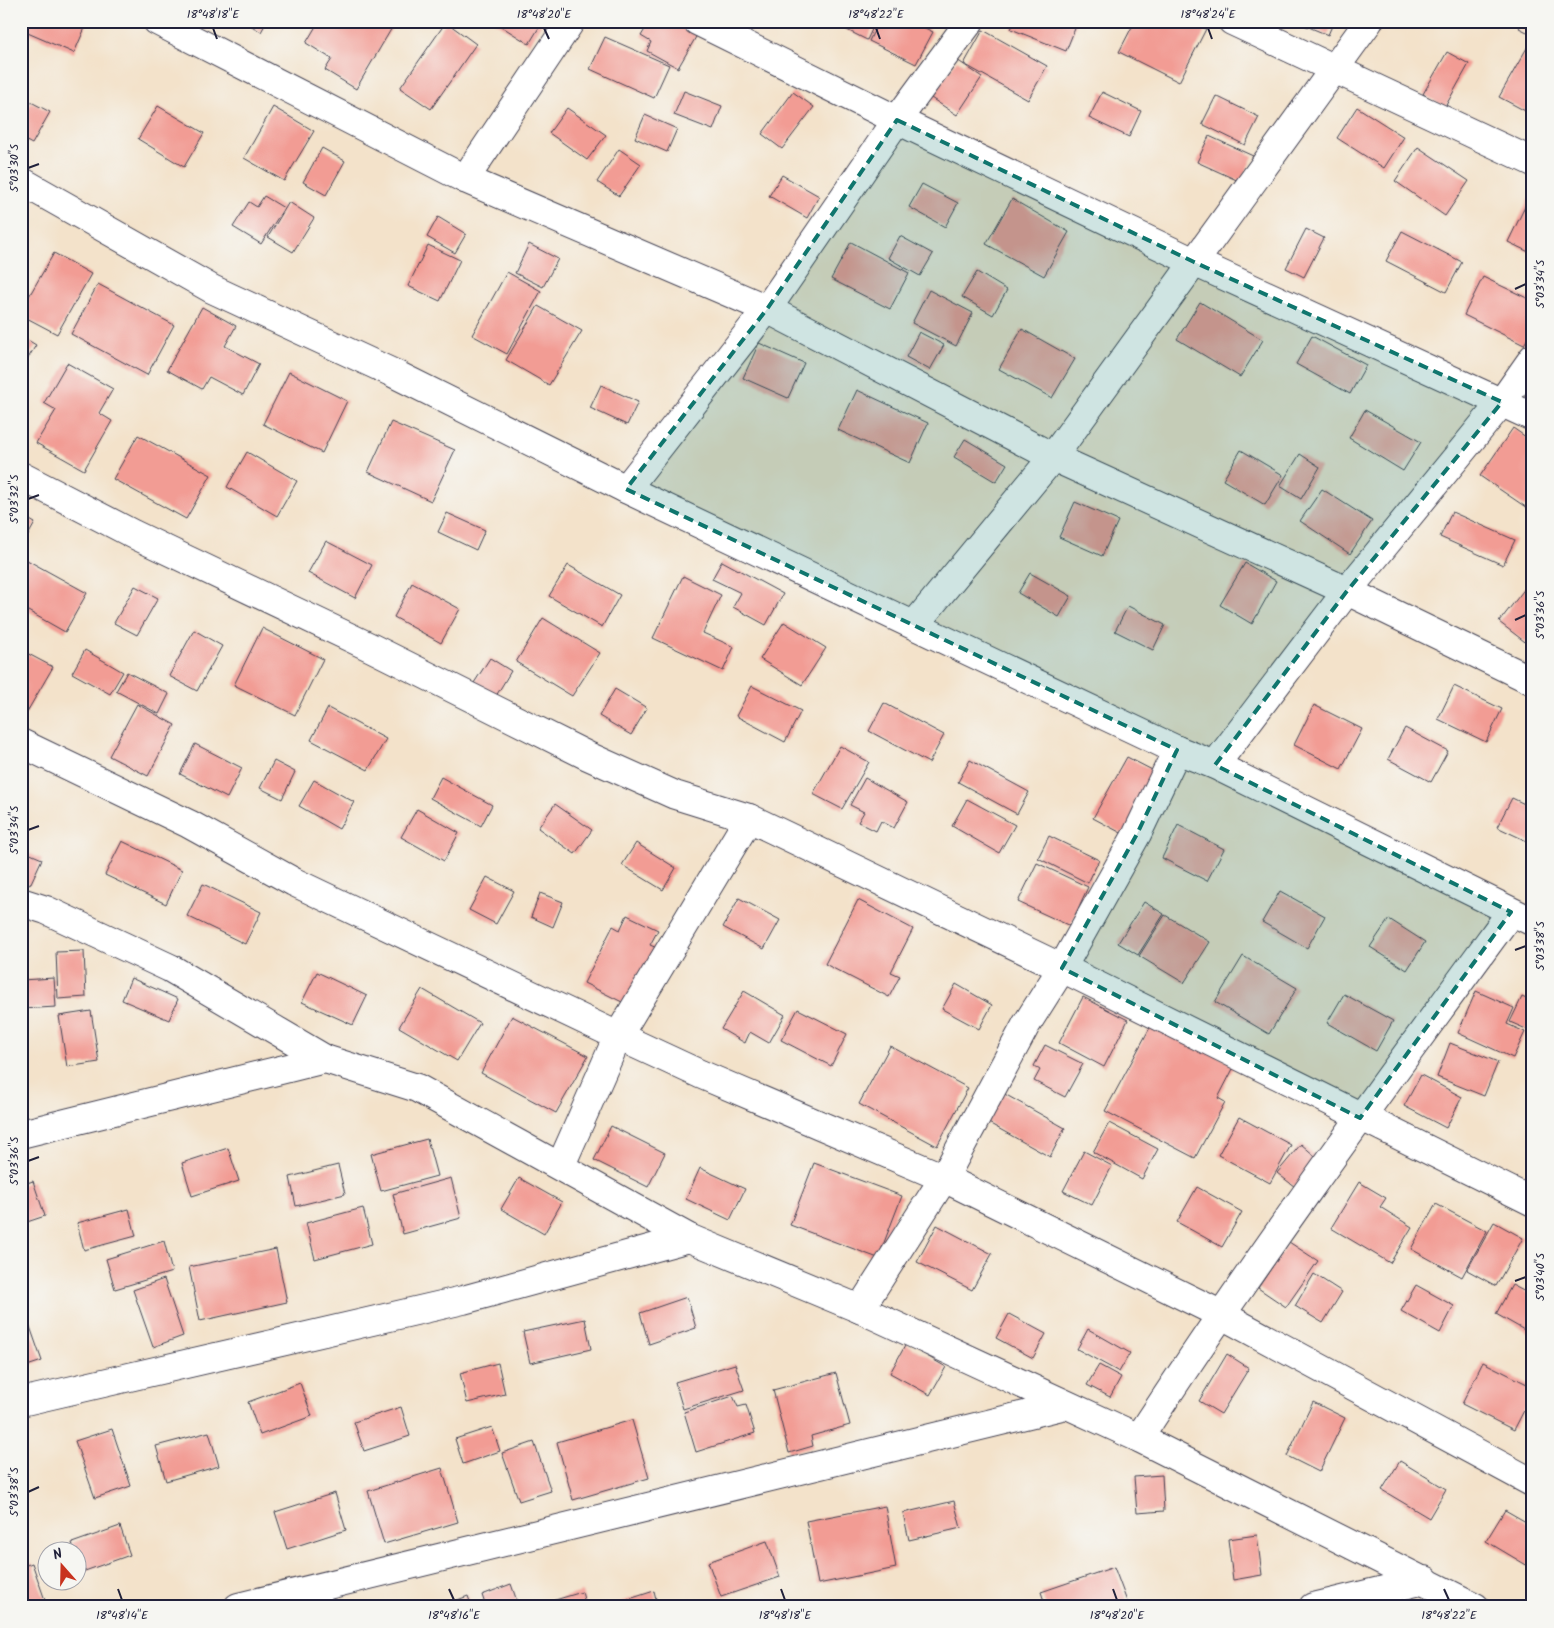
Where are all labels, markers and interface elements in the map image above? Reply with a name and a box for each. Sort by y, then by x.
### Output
text: 18°48'18"E [187,5,240,24]
text: 18°48'20"E [517,5,572,24]
text: 18°48'22"E [848,5,905,24]
text: 18°48'24"E [1180,5,1237,24]
text: 5°03'30"S [5,143,24,192]
text: 5°03'34"S [1531,259,1550,308]
text: 5°03'32"S [5,474,24,524]
text: 5°03'36"S [1531,590,1550,639]
text: 5°03'34"S [5,805,24,854]
text: 5°03'38"S [1531,921,1550,971]
text: 5°03'36"S [5,1136,24,1185]
text: 5°03'40"S [1531,1252,1550,1301]
text: 5°03'38"S [5,1467,24,1517]
north arrow [38,1540,88,1590]
text: N [50,1543,66,1567]
text: 18°48'14"E [96,1606,149,1625]
text: 18°48'16"E [428,1606,481,1625]
text: 18°48'18"E [759,1606,812,1625]
text: 18°48'20"E [1090,1606,1145,1625]
text: 18°48'22"E [1421,1606,1478,1625]

